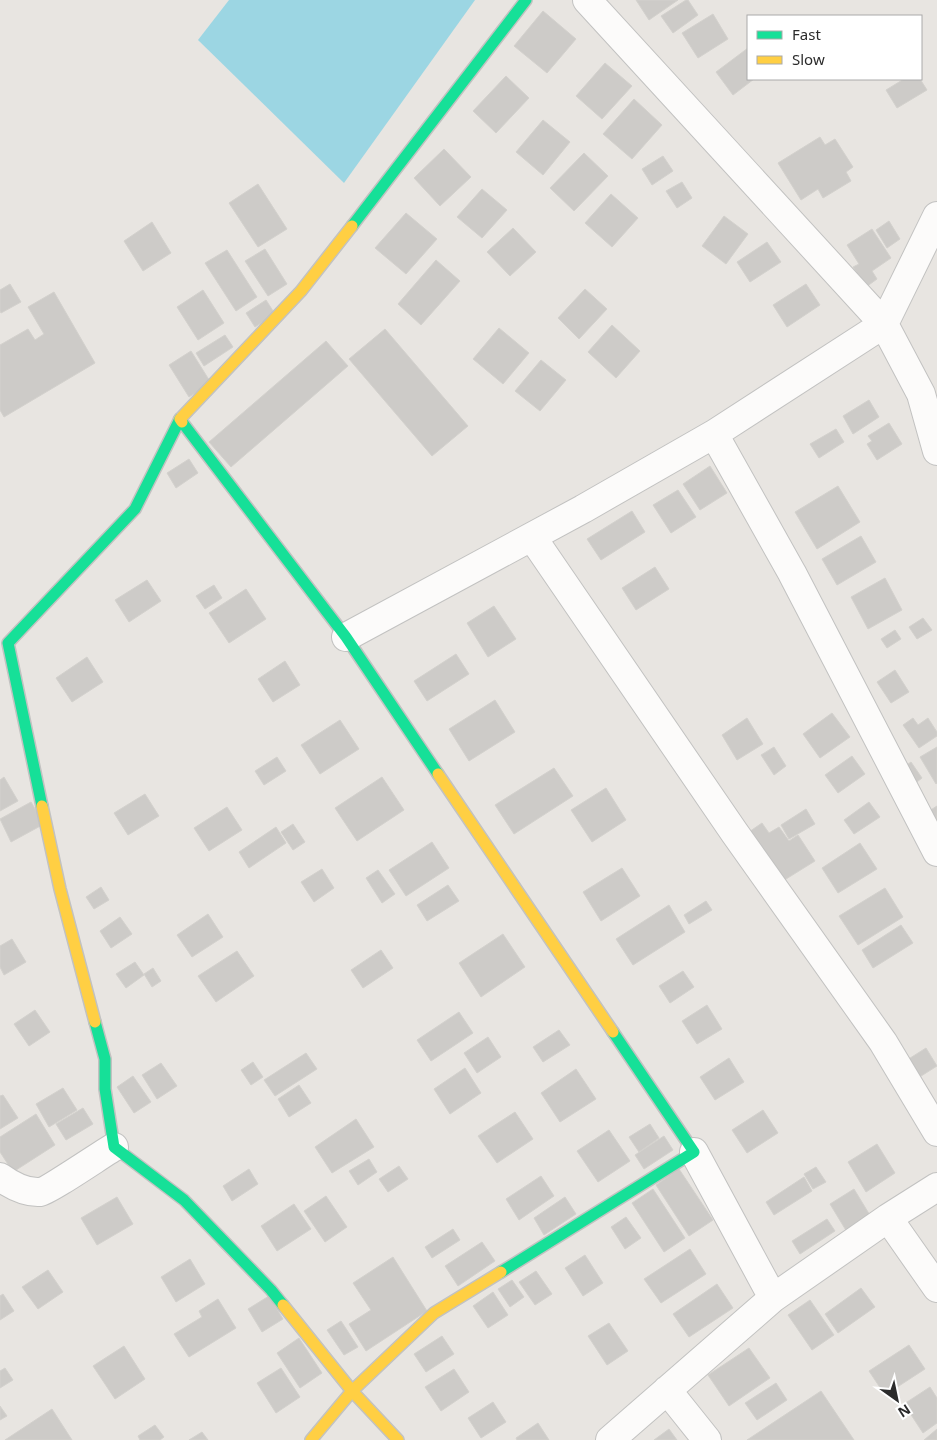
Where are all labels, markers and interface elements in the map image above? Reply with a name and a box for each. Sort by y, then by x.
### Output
legend [747,15,922,80]
text: Fast [792,24,821,44]
text: Slow [792,49,825,69]
north arrow [872,1375,922,1425]
text: N [894,1400,914,1422]

